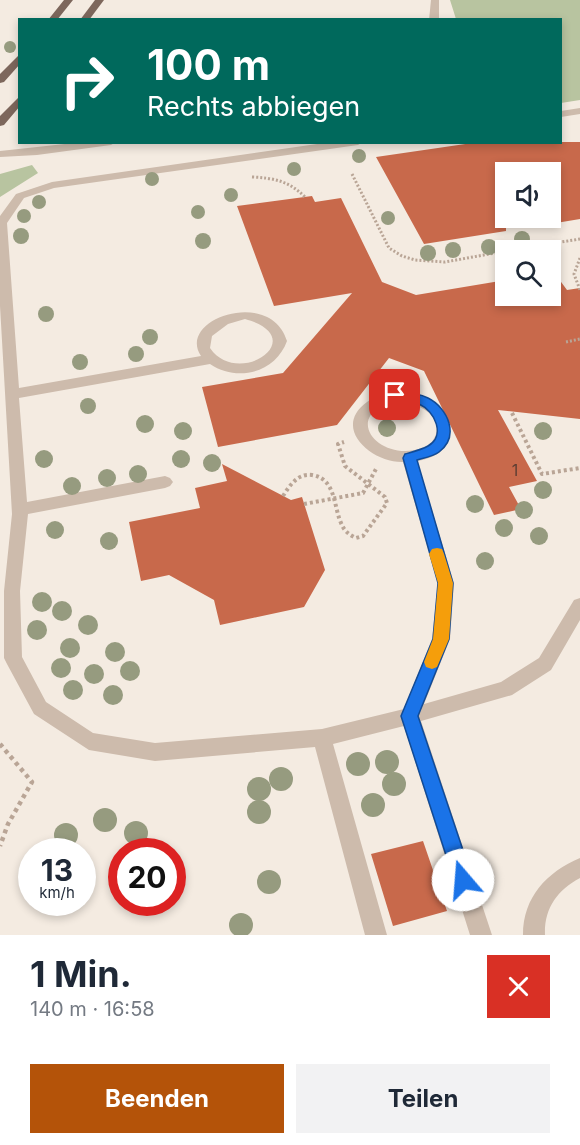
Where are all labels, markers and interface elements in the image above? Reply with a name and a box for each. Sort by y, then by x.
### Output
text: 100 m [147,39,270,90]
icon: right [48,42,126,120]
text: Rechts abbiegen [147,90,360,123]
map controls [495,162,561,306]
button: sound [495,162,561,228]
button: search [495,240,561,306]
pin [369,369,420,420]
icon: arrive [378,378,411,411]
house number: 1 [512,460,518,480]
speed limit sign: 20 [108,838,186,916]
position arrow [431,848,495,912]
text: 13 [41,852,73,888]
text: km/h [39,883,75,902]
text: 1 Min. [30,952,132,996]
button: close [487,955,550,1018]
text: 140 m · 16:58 [30,997,155,1021]
button: Beenden [30,1064,284,1133]
button: Teilen [296,1064,550,1133]

